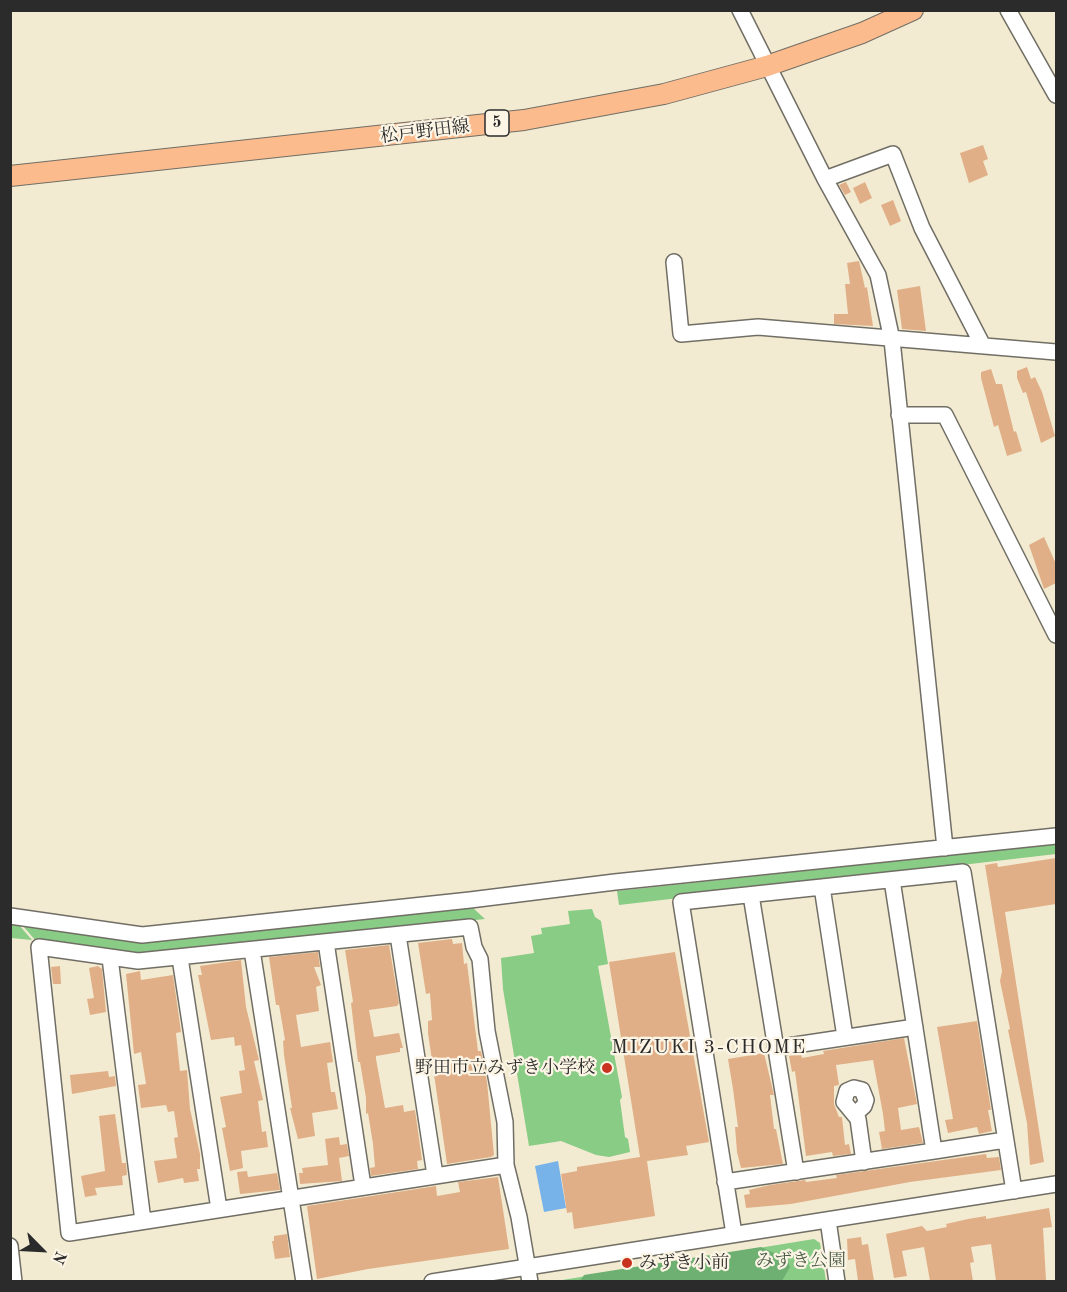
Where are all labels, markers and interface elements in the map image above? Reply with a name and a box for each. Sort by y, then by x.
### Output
road number: 5 [485,110,509,136]
street label: 松戸野田線 [379,116,471,148]
district label: MIZUKI 3-CHOME [611,1036,807,1060]
place label: 野田市立みずき小学校 [415,1057,595,1079]
marker: 野田市立みずき小学校 [600,1061,614,1075]
north arrow [12,1220,72,1280]
text: N [49,1248,68,1266]
park label: みずき公園 [756,1250,846,1272]
place label: みずき小前 [639,1252,729,1274]
marker: みずき小前 [620,1256,634,1270]

